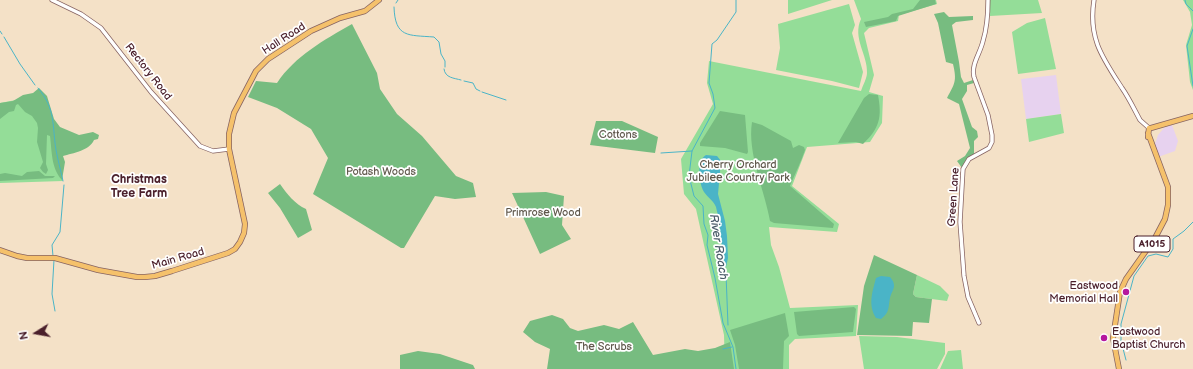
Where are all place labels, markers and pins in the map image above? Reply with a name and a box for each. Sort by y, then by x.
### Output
place label: Eastwood Memorial Hall [1049,279,1118,305]
marker: Eastwood Memorial Hall [1121,287,1131,297]
place label: Eastwood Baptist Church [1112,325,1185,351]
marker: Eastwood Baptist Church [1099,333,1109,343]

